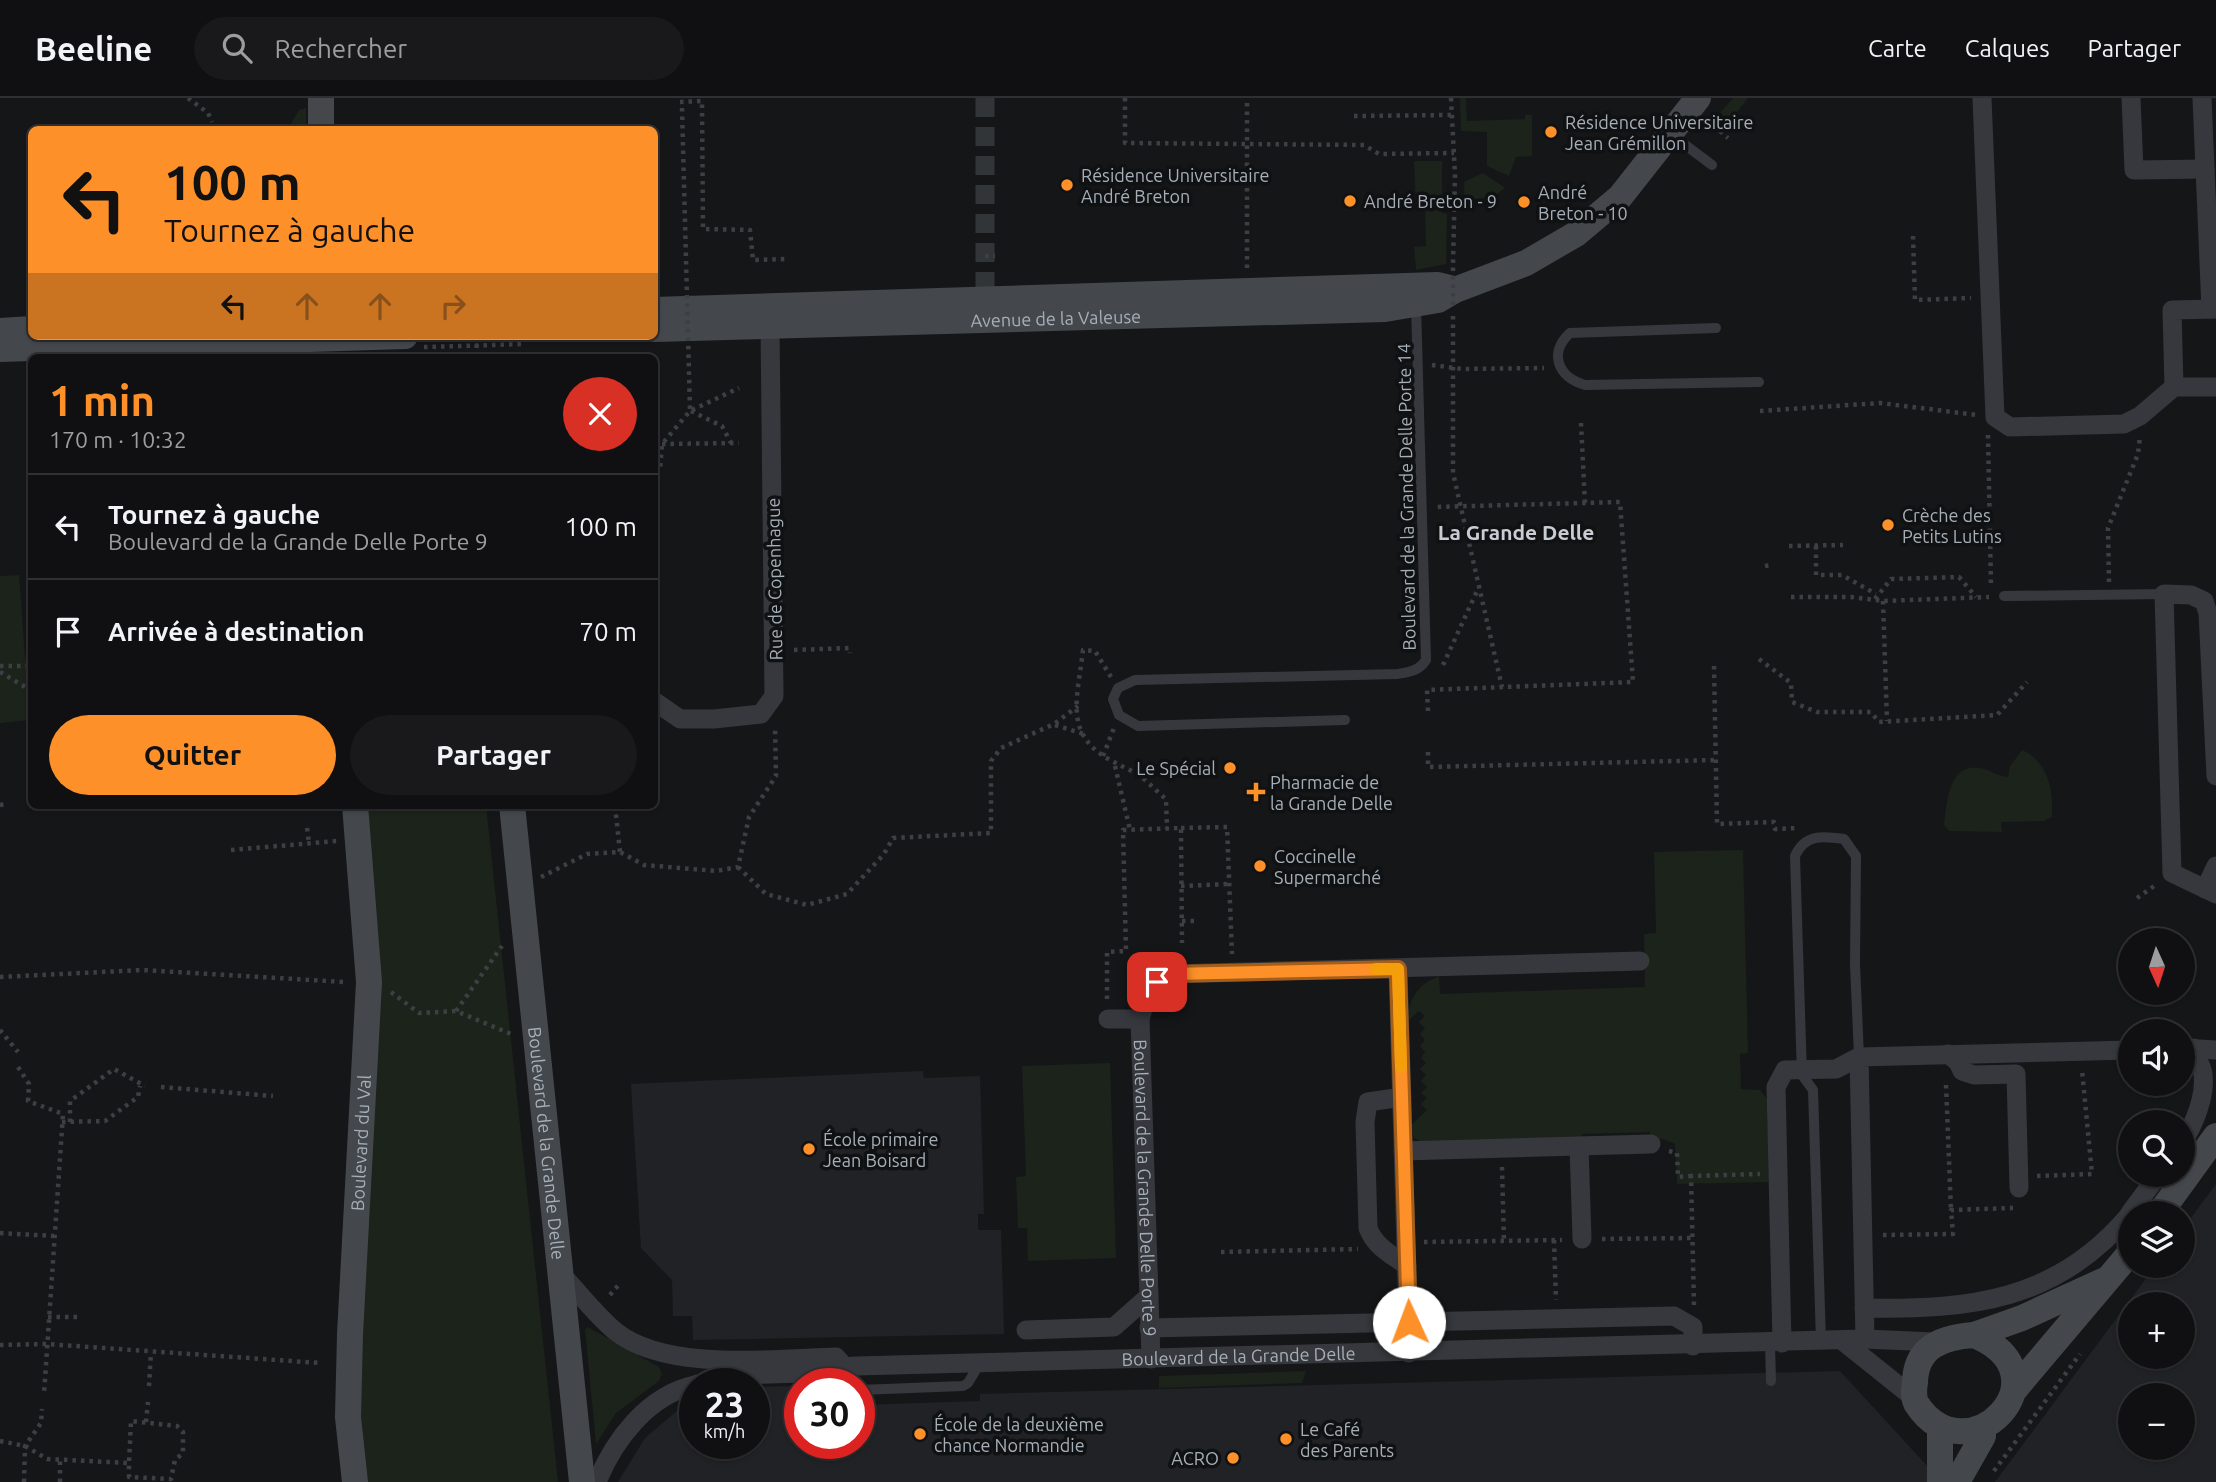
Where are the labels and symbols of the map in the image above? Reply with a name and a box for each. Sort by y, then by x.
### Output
place label: Résidence Universitaire Jean Grémillon [1565,112,1753,153]
marker: Résidence Universitaire Jean Grémillon [1543,124,1559,140]
place label: Résidence Universitaire André Breton [1081,165,1269,206]
marker: Résidence Universitaire André Breton [1059,177,1075,193]
place label: André Breton - 10 [1538,182,1628,223]
place label: André Breton - 9 [1364,191,1497,211]
marker: André Breton - 9 [1342,193,1358,209]
marker: André Breton - 10 [1516,194,1532,210]
street label: Avenue de la Valeuse [970,306,1141,330]
street label: Boulevard de la Grande Delle Porte 14 [1393,343,1419,651]
street label: Rue de Copenhague [763,498,785,660]
place label: Crèche des Petits Lutins [1902,505,2002,546]
marker: Crèche des Petits Lutins [1880,517,1896,533]
district label: La Grande Delle [1438,520,1594,544]
place label: Le Spécial [1136,758,1216,778]
marker: Le Spécial [1222,760,1238,776]
place label: Pharmacie de la Grande Delle [1270,772,1393,813]
marker: Pharmacie de la Grande Delle [1248,784,1264,800]
place label: Coccinelle Supermarché [1274,846,1381,887]
marker: Coccinelle Supermarché [1252,858,1268,874]
north arrow [2118,928,2194,1004]
pin [1127,952,1187,1012]
street label: Boulevard de la Grande Delle [525,1026,569,1261]
street label: Boulevard de la Grande Delle Porte 9 [1131,1039,1160,1337]
street label: Boulevard du Val [347,1074,374,1211]
place label: École primaire Jean Boisard [823,1128,938,1170]
marker: École primaire Jean Boisard [801,1141,817,1157]
position arrow [1372,1285,1446,1359]
street label: Boulevard de la Grande Delle [1121,1343,1356,1369]
speed limit sign: 30 [784,1368,875,1459]
place label: École de la deuxième chance Normandie [934,1413,1104,1455]
place label: Le Café des Parents [1300,1419,1394,1460]
marker: École de la deuxième chance Normandie [912,1426,928,1442]
marker: Le Café des Parents [1278,1431,1294,1447]
place label: ACRO [1171,1448,1219,1468]
marker: ACRO [1225,1450,1241,1466]

